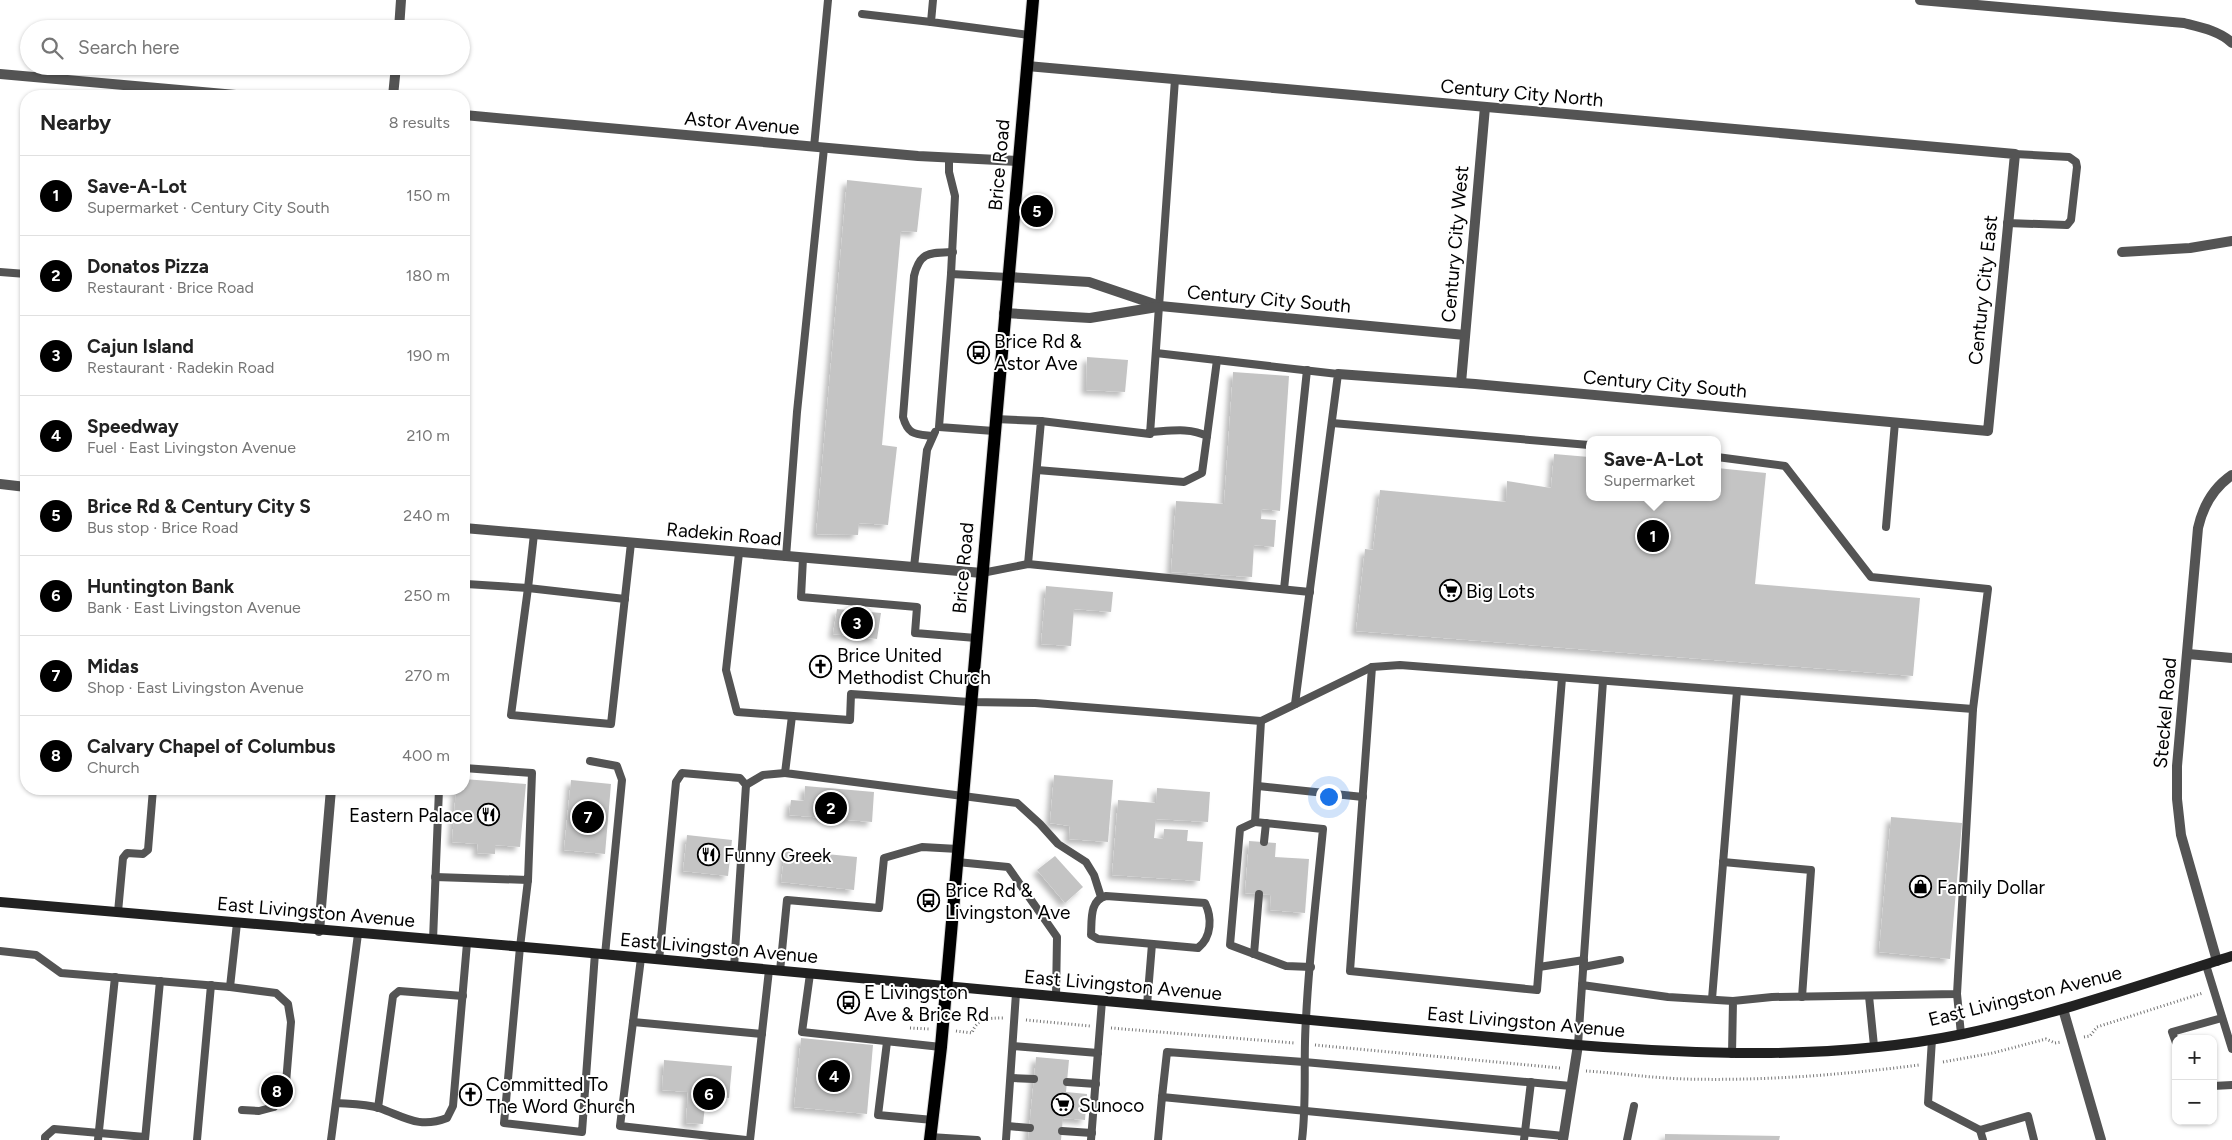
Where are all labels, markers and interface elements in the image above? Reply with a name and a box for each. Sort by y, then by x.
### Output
search box [20,20,470,75]
icon: search [38,34,66,62]
text: Search here [78,36,180,59]
street label: Century City North [1440,74,1604,112]
street label: Astor Avenue [684,107,800,139]
text: Nearby [40,110,111,135]
text: 8 results [389,113,450,132]
street label: Brice Road [984,118,1014,212]
street label: Century City West [1437,165,1473,323]
text: Save-A-Lot [87,175,187,198]
text: 1 [53,186,59,205]
text: 150 m [406,186,450,205]
pin: 5 [1021,192,1053,230]
text: Supermarket · Century City South [87,198,330,217]
street label: Century City East [1964,214,2002,366]
text: Donatos Pizza [87,255,209,278]
text: 2 [51,266,61,285]
text: 180 m [406,266,450,285]
text: Restaurant · Brice Road [87,278,254,297]
street label: Century City South [1186,280,1352,318]
place label: Brice Rd & Astor Ave [994,330,1083,375]
text: Cajun Island [87,335,194,358]
bus stop icon: Brice Rd & Astor Ave [966,340,990,364]
text: 3 [52,346,60,365]
text: 190 m [407,346,450,365]
text: Restaurant · Radekin Road [87,358,274,377]
street label: Century City South [1582,365,1748,403]
text: Speedway [87,415,179,438]
text: 4 [51,426,61,445]
text: 210 m [407,426,450,445]
popup [1586,436,1721,501]
text: Fuel · East Livingston Avenue [87,438,296,457]
text: Save-A-Lot [1603,448,1704,471]
text: Supermarket [1603,471,1695,490]
text: Brice Rd & Century City S [87,495,311,518]
text: 5 [51,506,61,525]
text: 240 m [403,506,450,525]
street label: Radekin Road [665,517,783,551]
pin: 1 [1637,517,1669,555]
text: Bus stop · Brice Road [87,518,238,537]
street label: Brice Road [948,521,978,615]
text: Huntington Bank [87,575,234,598]
supermarket icon: Big Lots [1438,579,1462,603]
place label: Big Lots [1466,580,1535,603]
text: 6 [51,586,61,605]
text: 250 m [404,586,450,605]
text: Bank · East Livingston Avenue [87,598,301,617]
pin: 3 [841,604,873,642]
place label: Brice United Methodist Church [837,644,991,689]
church icon: Brice United Methodist Church [809,654,833,678]
text: Midas [87,655,139,678]
street label: Steckel Road [2149,656,2181,770]
text: 7 [52,666,60,685]
text: 270 m [405,666,450,685]
text: Shop · East Livingston Avenue [87,678,304,697]
text: Calvary Chapel of Columbus [87,735,335,758]
text: 8 [51,746,61,765]
text: 400 m [402,746,450,765]
text: Church [87,758,139,777]
your location [1316,784,1342,810]
pin: 2 [815,789,847,827]
pin: 7 [572,798,604,836]
restaurant icon: Eastern Palace [477,803,501,827]
place label: Eastern Palace [349,804,473,827]
restaurant icon: Funny Greek [696,843,720,867]
place label: Funny Greek [724,844,832,867]
shop icon: Family Dollar [1909,875,1933,899]
place label: Family Dollar [1937,876,2045,899]
place label: Brice Rd & Livingston Ave [945,879,1070,924]
bus stop icon: Brice Rd & Livingston Ave [917,889,941,913]
street label: East Livingston Avenue [216,892,416,932]
street label: East Livingston Avenue [619,928,819,968]
street label: East Livingston Avenue [1926,961,2124,1031]
street label: East Livingston Avenue [1023,965,1223,1005]
place label: E Livingston Ave & Brice Rd [864,981,989,1026]
bus stop icon: E Livingston Ave & Brice Rd [836,991,860,1015]
street label: East Livingston Avenue [1426,1002,1626,1042]
map controls [2172,1035,2217,1125]
button: + [2172,1035,2217,1080]
pin: 4 [818,1057,850,1095]
pin: 8 [261,1072,293,1110]
place label: Committed To The Word Church [486,1073,635,1118]
pin: 6 [693,1075,725,1113]
button: − [2172,1080,2217,1125]
church icon: Committed To The Word Church [458,1083,482,1107]
supermarket icon: Sunoco [1051,1093,1075,1117]
place label: Sunoco [1079,1094,1144,1117]

